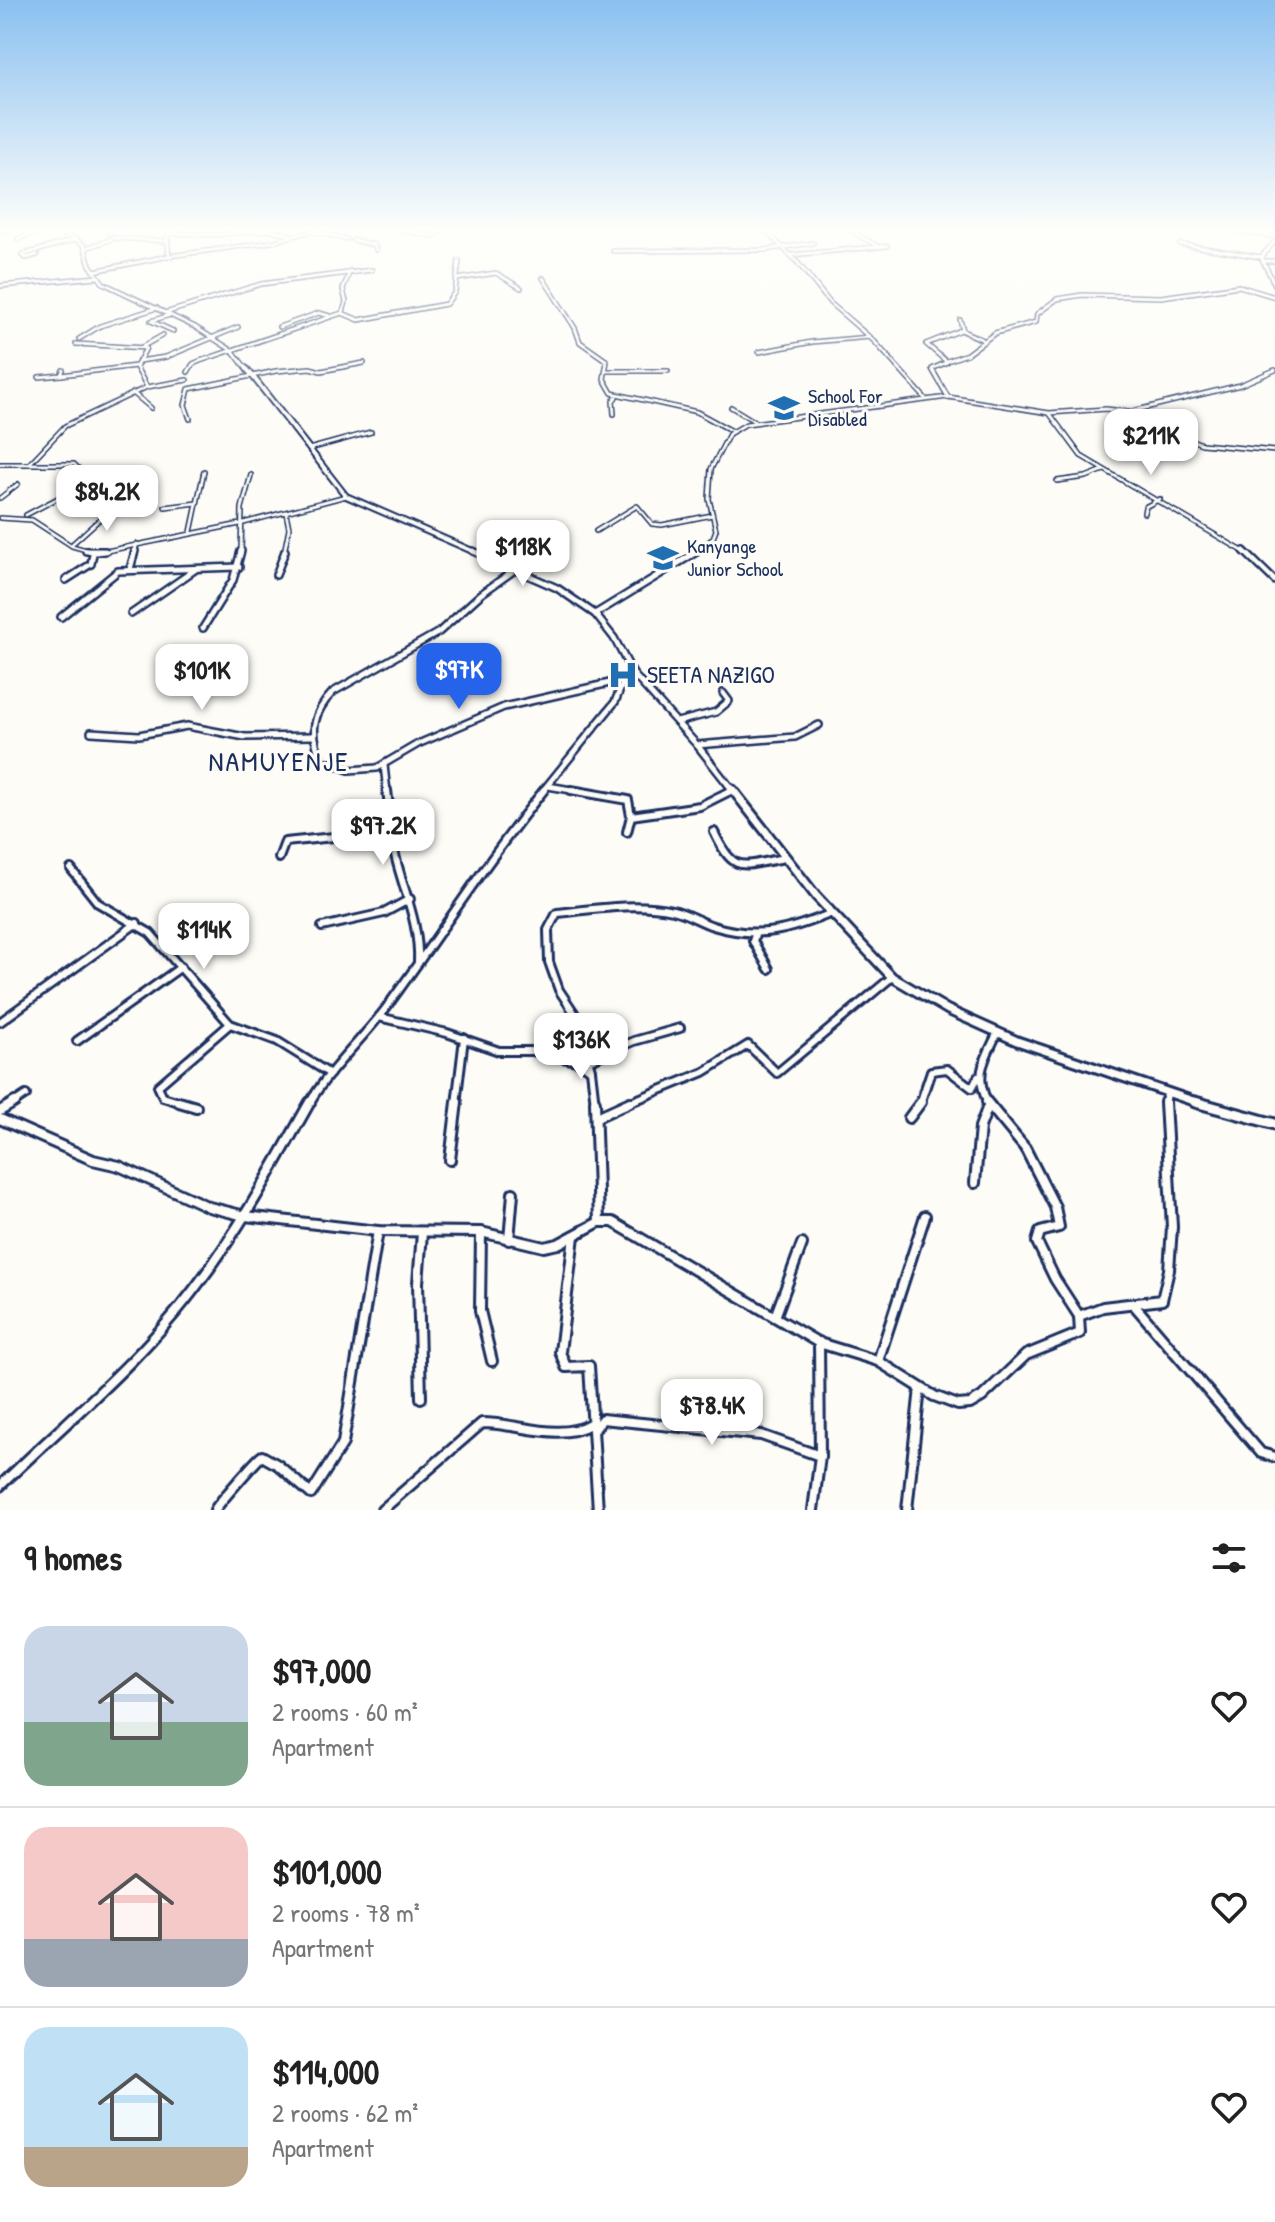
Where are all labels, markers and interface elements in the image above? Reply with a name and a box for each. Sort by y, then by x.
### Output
place label: School For Disabled [808,382,883,432]
school or university icon: School For Disabled [767,391,801,425]
pin: $211K [1095,409,1207,477]
text: $211K [1122,417,1180,452]
pin: $84.2K [42,465,172,533]
text: $84.2K [74,473,140,508]
pin: $118K [467,520,579,588]
text: $118K [495,528,551,563]
place label: Kanyange Junior School [687,532,784,582]
school or university icon: Kanyange Junior School [646,541,680,575]
pin: $97K [412,643,506,711]
pin: $101K [146,644,258,712]
text: $97K [434,651,484,686]
text: $101K [173,652,231,687]
hospital icon: SEETA NAZIGO [606,658,640,692]
place label: SEETA NAZIGO [647,658,775,690]
district label: NAMUYENJE [208,742,350,780]
pin: $97.2K [318,799,448,867]
text: $97.2K [350,807,416,842]
pin: $114K [148,903,260,971]
text: $114K [176,911,232,946]
pin: $136K [525,1013,637,1081]
text: $136K [552,1021,610,1056]
pin: $78.4K [647,1379,777,1447]
text: $78.4K [679,1387,745,1422]
text: 9 homes [24,1535,122,1581]
icon: filters [1207,1536,1251,1580]
text: $97,000 [272,1648,371,1694]
icon: home [88,1658,184,1754]
icon: heart [1207,1684,1251,1728]
text: 2 rooms · 60 m² [272,1694,418,1729]
text: Apartment [272,1729,374,1764]
text: $101,000 [272,1849,382,1895]
icon: home [88,1859,184,1955]
icon: heart [1207,1885,1251,1929]
text: 2 rooms · 78 m² [272,1895,420,1930]
text: Apartment [272,1930,374,1965]
text: $114,000 [272,2049,379,2095]
icon: home [88,2059,184,2155]
icon: heart [1207,2085,1251,2129]
text: 2 rooms · 62 m² [272,2095,418,2130]
text: Apartment [272,2130,374,2165]

